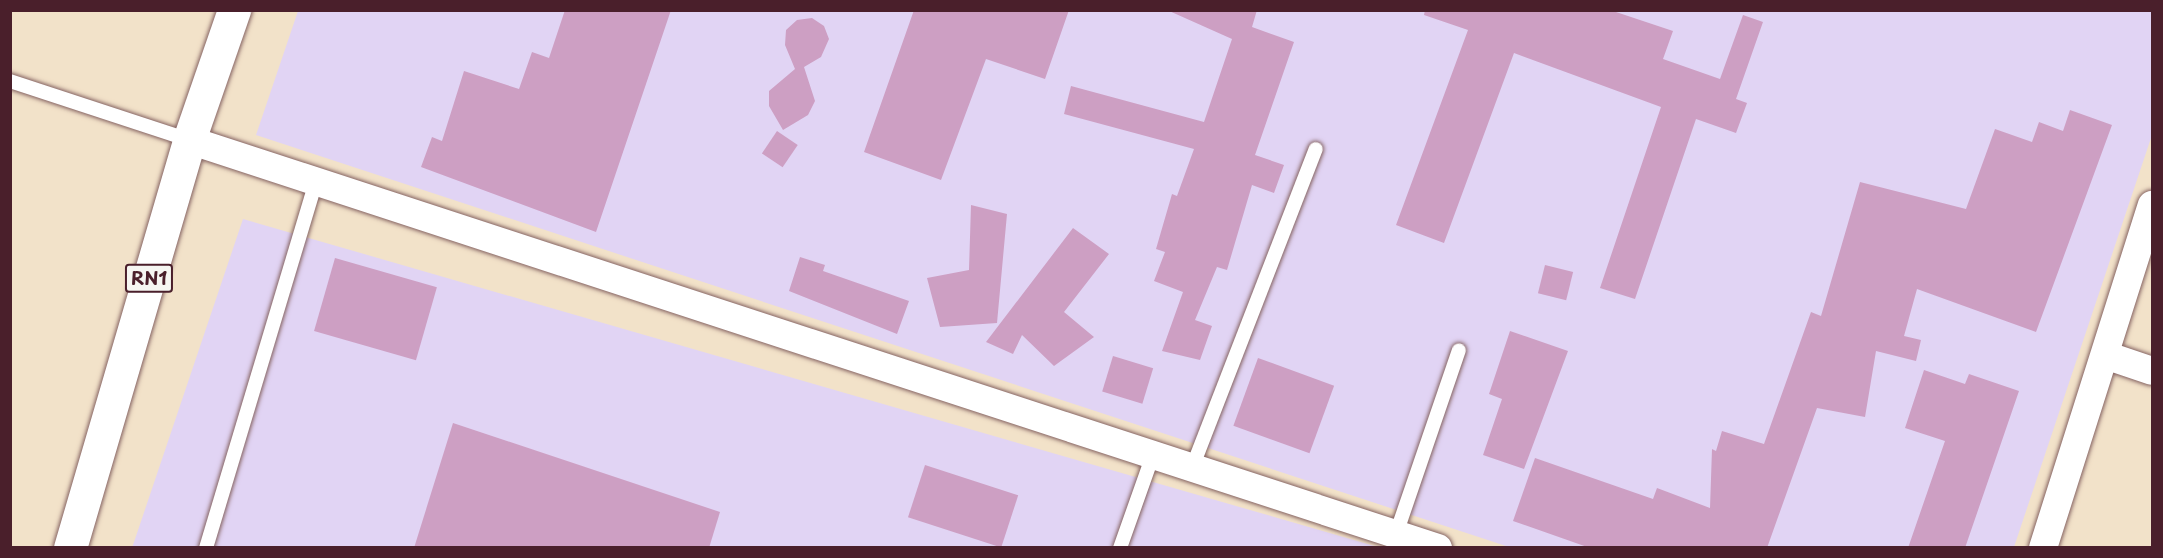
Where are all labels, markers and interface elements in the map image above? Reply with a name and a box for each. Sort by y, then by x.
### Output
road number: RN1 [124,263,174,293]

